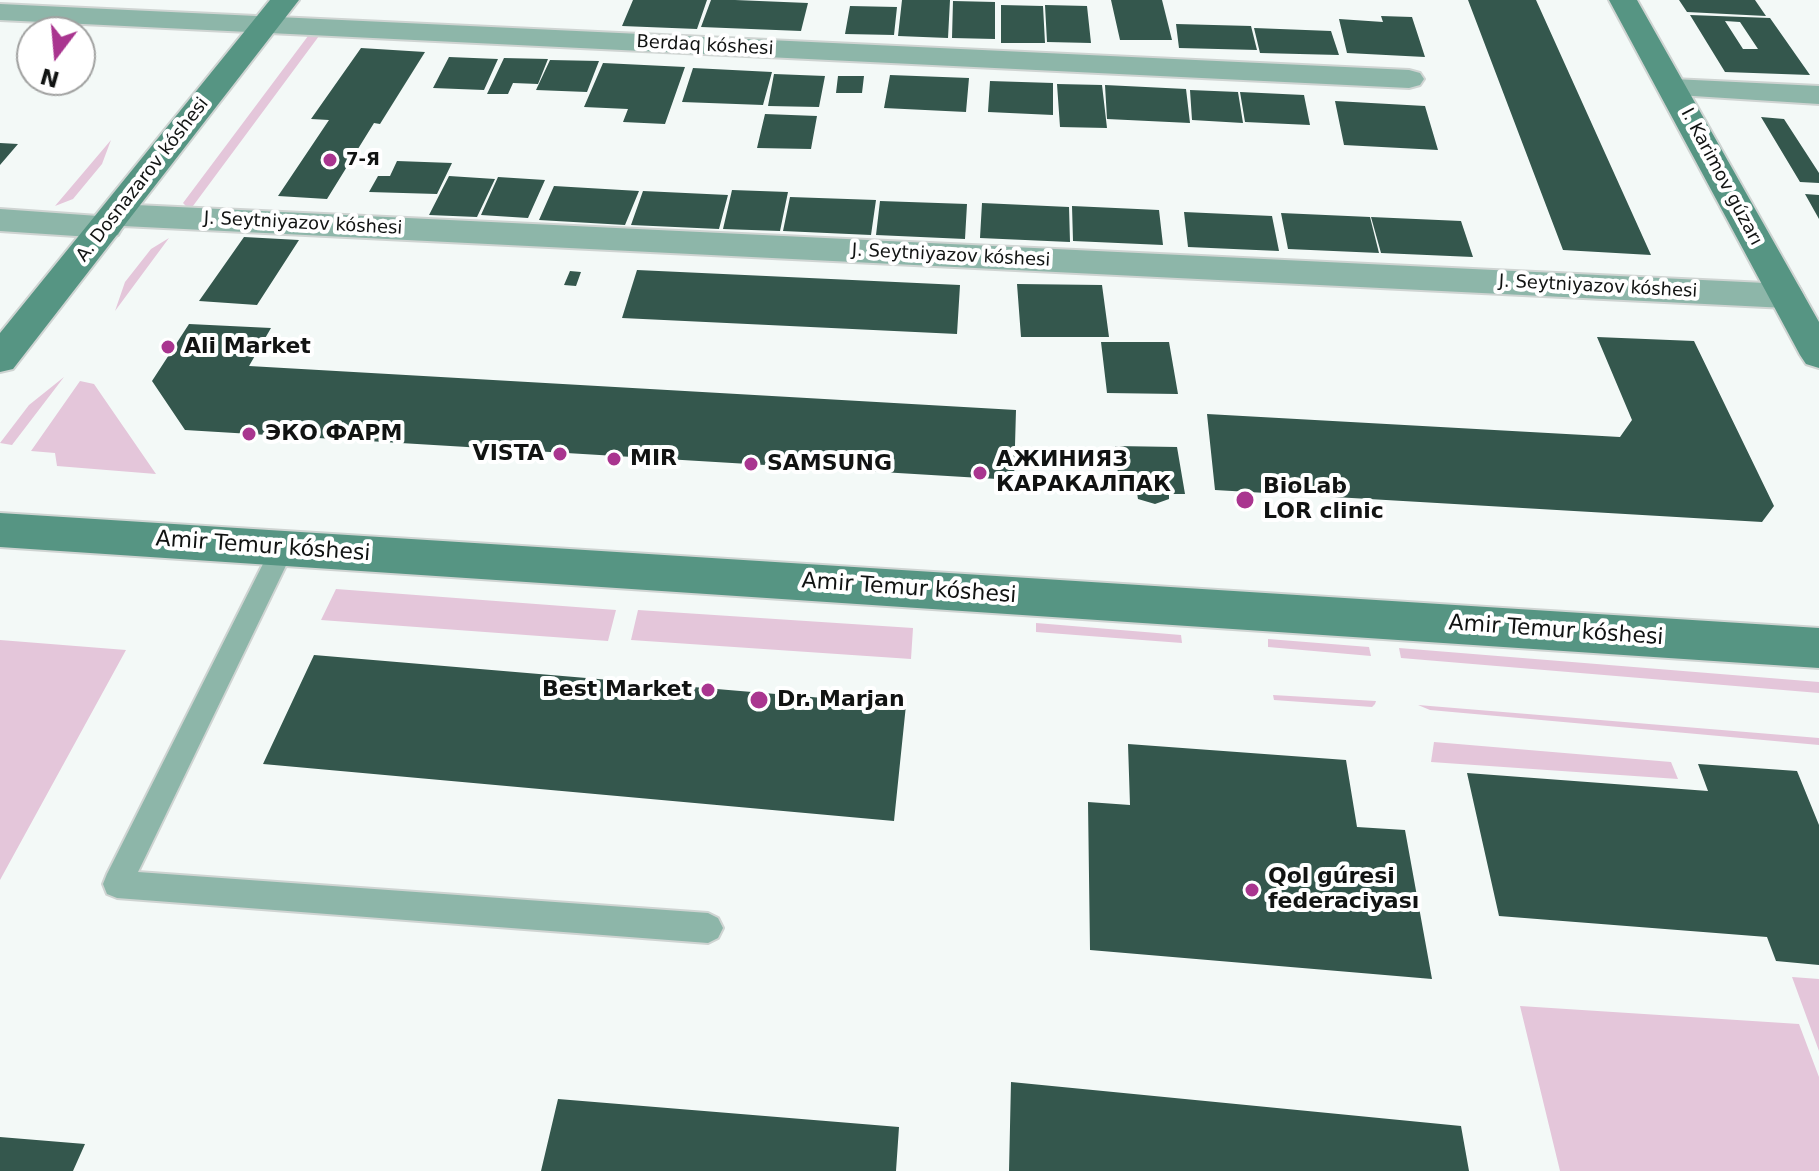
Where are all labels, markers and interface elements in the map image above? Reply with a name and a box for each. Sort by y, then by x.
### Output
north arrow [16,16,96,96]
street label: Berdaq kóshesi [636,32,774,60]
text: N [38,63,62,92]
street label: A. Dosnazarov kóshesi [72,94,214,266]
street label: I. Karimov gúzarı [1676,105,1766,249]
place label: 7-Я [346,149,380,171]
marker: 7-Я [321,151,339,169]
street label: J. Seytniyazov kóshesi [203,208,403,240]
street label: J. Seytniyazov kóshesi [851,240,1051,272]
street label: J. Seytniyazov kóshesi [1498,271,1698,303]
place label: Ali Market [184,334,311,360]
marker: Ali Market [159,338,177,356]
place label: ЭКО ФАРМ [265,421,402,447]
marker: ЭКО ФАРМ [240,425,258,443]
place label: VISTA [473,441,544,467]
marker: VISTA [551,445,569,463]
place label: MIR [630,446,677,472]
place label: АЖИНИЯЗ КАРАКАЛПАК [996,447,1171,498]
marker: MIR [605,450,623,468]
place label: SAMSUNG [767,451,892,477]
marker: SAMSUNG [742,455,760,473]
marker: АЖИНИЯЗ КАРАКАЛПАК [971,464,989,482]
place label: BioLab LOR clinic [1263,474,1384,526]
marker: BioLab LOR clinic [1234,489,1256,511]
street label: Amir Temur kóshesi [155,526,371,568]
street label: Amir Temur kóshesi [801,568,1017,610]
street label: Amir Temur kóshesi [1448,610,1664,652]
place label: Best Market [542,677,692,703]
marker: Best Market [699,681,717,699]
place label: Dr. Marjan [777,687,905,713]
marker: Dr. Marjan [748,689,770,711]
place label: Qol gúresi federaciyası [1268,864,1419,916]
marker: Qol gúresi federaciyası [1243,881,1261,899]

